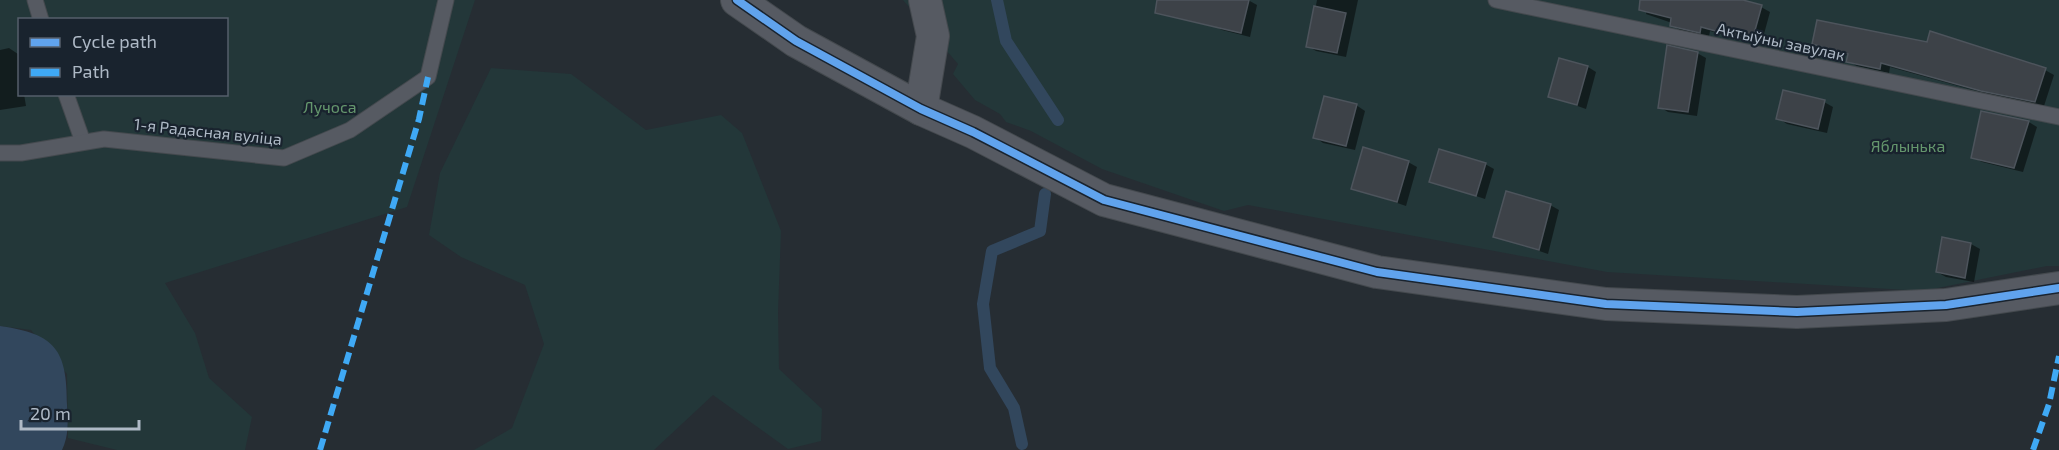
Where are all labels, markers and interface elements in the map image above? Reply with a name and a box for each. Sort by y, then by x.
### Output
legend [18,18,228,96]
street label: Актыўны завулак [1715,18,1847,65]
text: Cycle path [72,30,157,52]
text: Path [72,60,110,82]
park label: Лучоса [303,97,357,117]
street label: 1-я Радасная вуліца [133,114,283,149]
park label: Яблынька [1871,136,1945,155]
scale bar [21,393,140,431]
text: 20 m [30,402,71,424]

